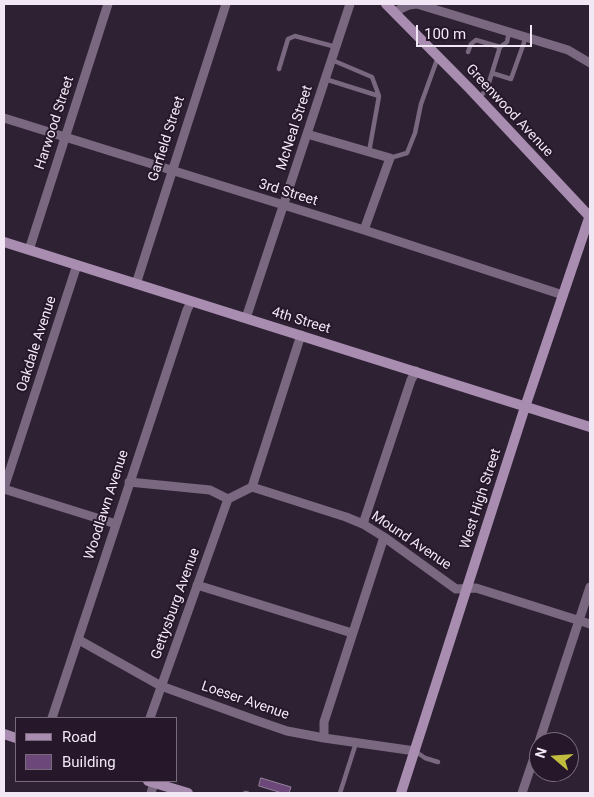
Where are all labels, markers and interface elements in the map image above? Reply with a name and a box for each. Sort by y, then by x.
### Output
scale bar [419,15,535,47]
text: 100 m [424,25,466,43]
street label: Greenwood Avenue [462,61,556,161]
street label: Harwood Street [32,74,78,172]
street label: McNeal Street [273,83,317,173]
street label: Garfield Street [145,94,189,184]
street label: 3rd Street [256,176,320,210]
street label: Oakdale Avenue [14,294,60,394]
street label: 4th Street [270,304,332,338]
street label: West High Street [457,447,505,551]
street label: Woodlawn Avenue [81,448,133,562]
street label: Mound Avenue [368,508,454,574]
street label: Gettysburg Avenue [148,546,204,662]
street label: Loeser Avenue [199,678,291,724]
legend [15,717,178,782]
text: Road [62,728,96,746]
north arrow [529,732,579,782]
text: N [532,746,550,760]
text: Building [62,753,116,771]

